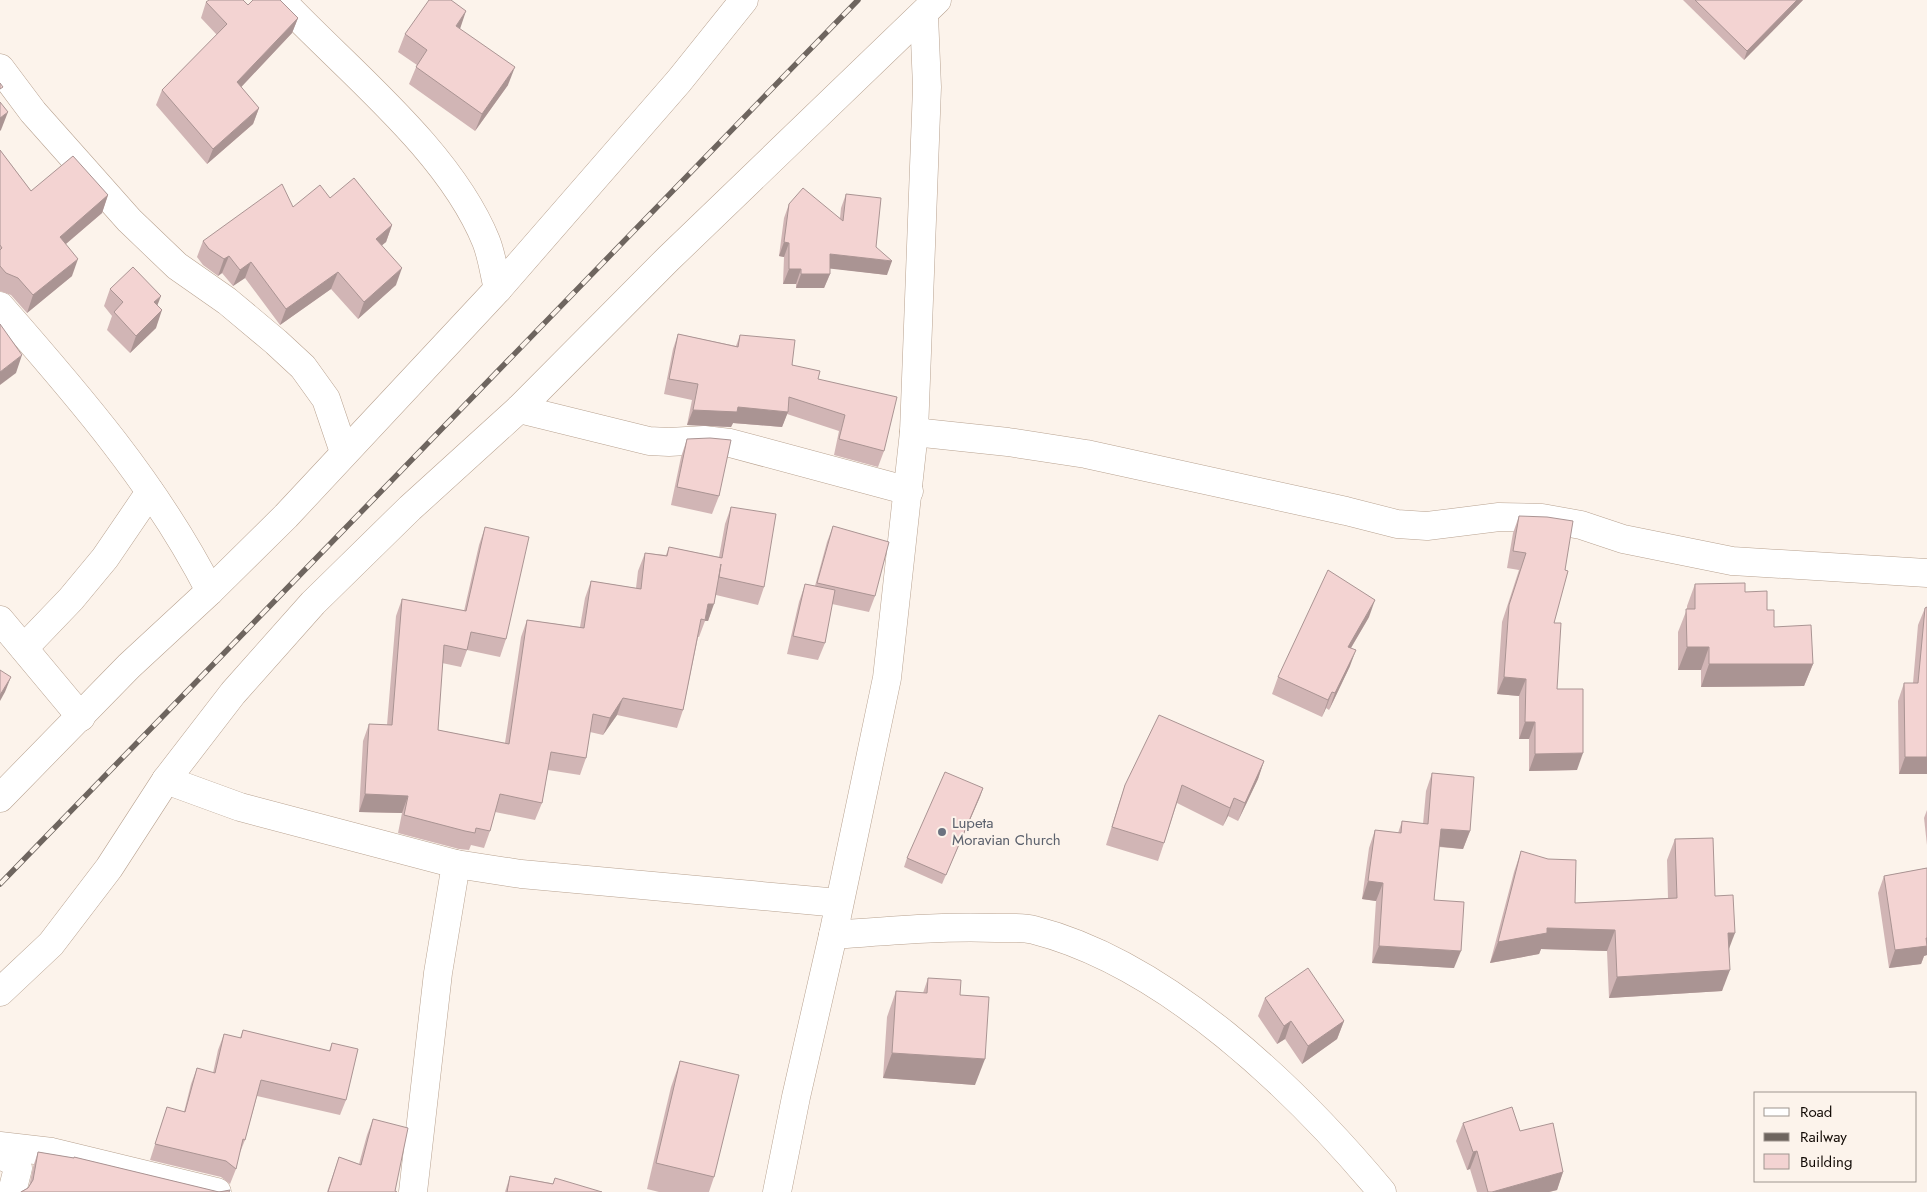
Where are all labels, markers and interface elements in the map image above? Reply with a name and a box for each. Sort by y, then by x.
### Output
place label: Lupeta Moravian Church [952,812,1061,851]
marker: Lupeta Moravian Church [936,826,948,838]
legend [1754,1092,1917,1182]
text: Road [1800,1101,1832,1123]
text: Railway [1800,1126,1847,1148]
text: Building [1800,1151,1852,1173]

